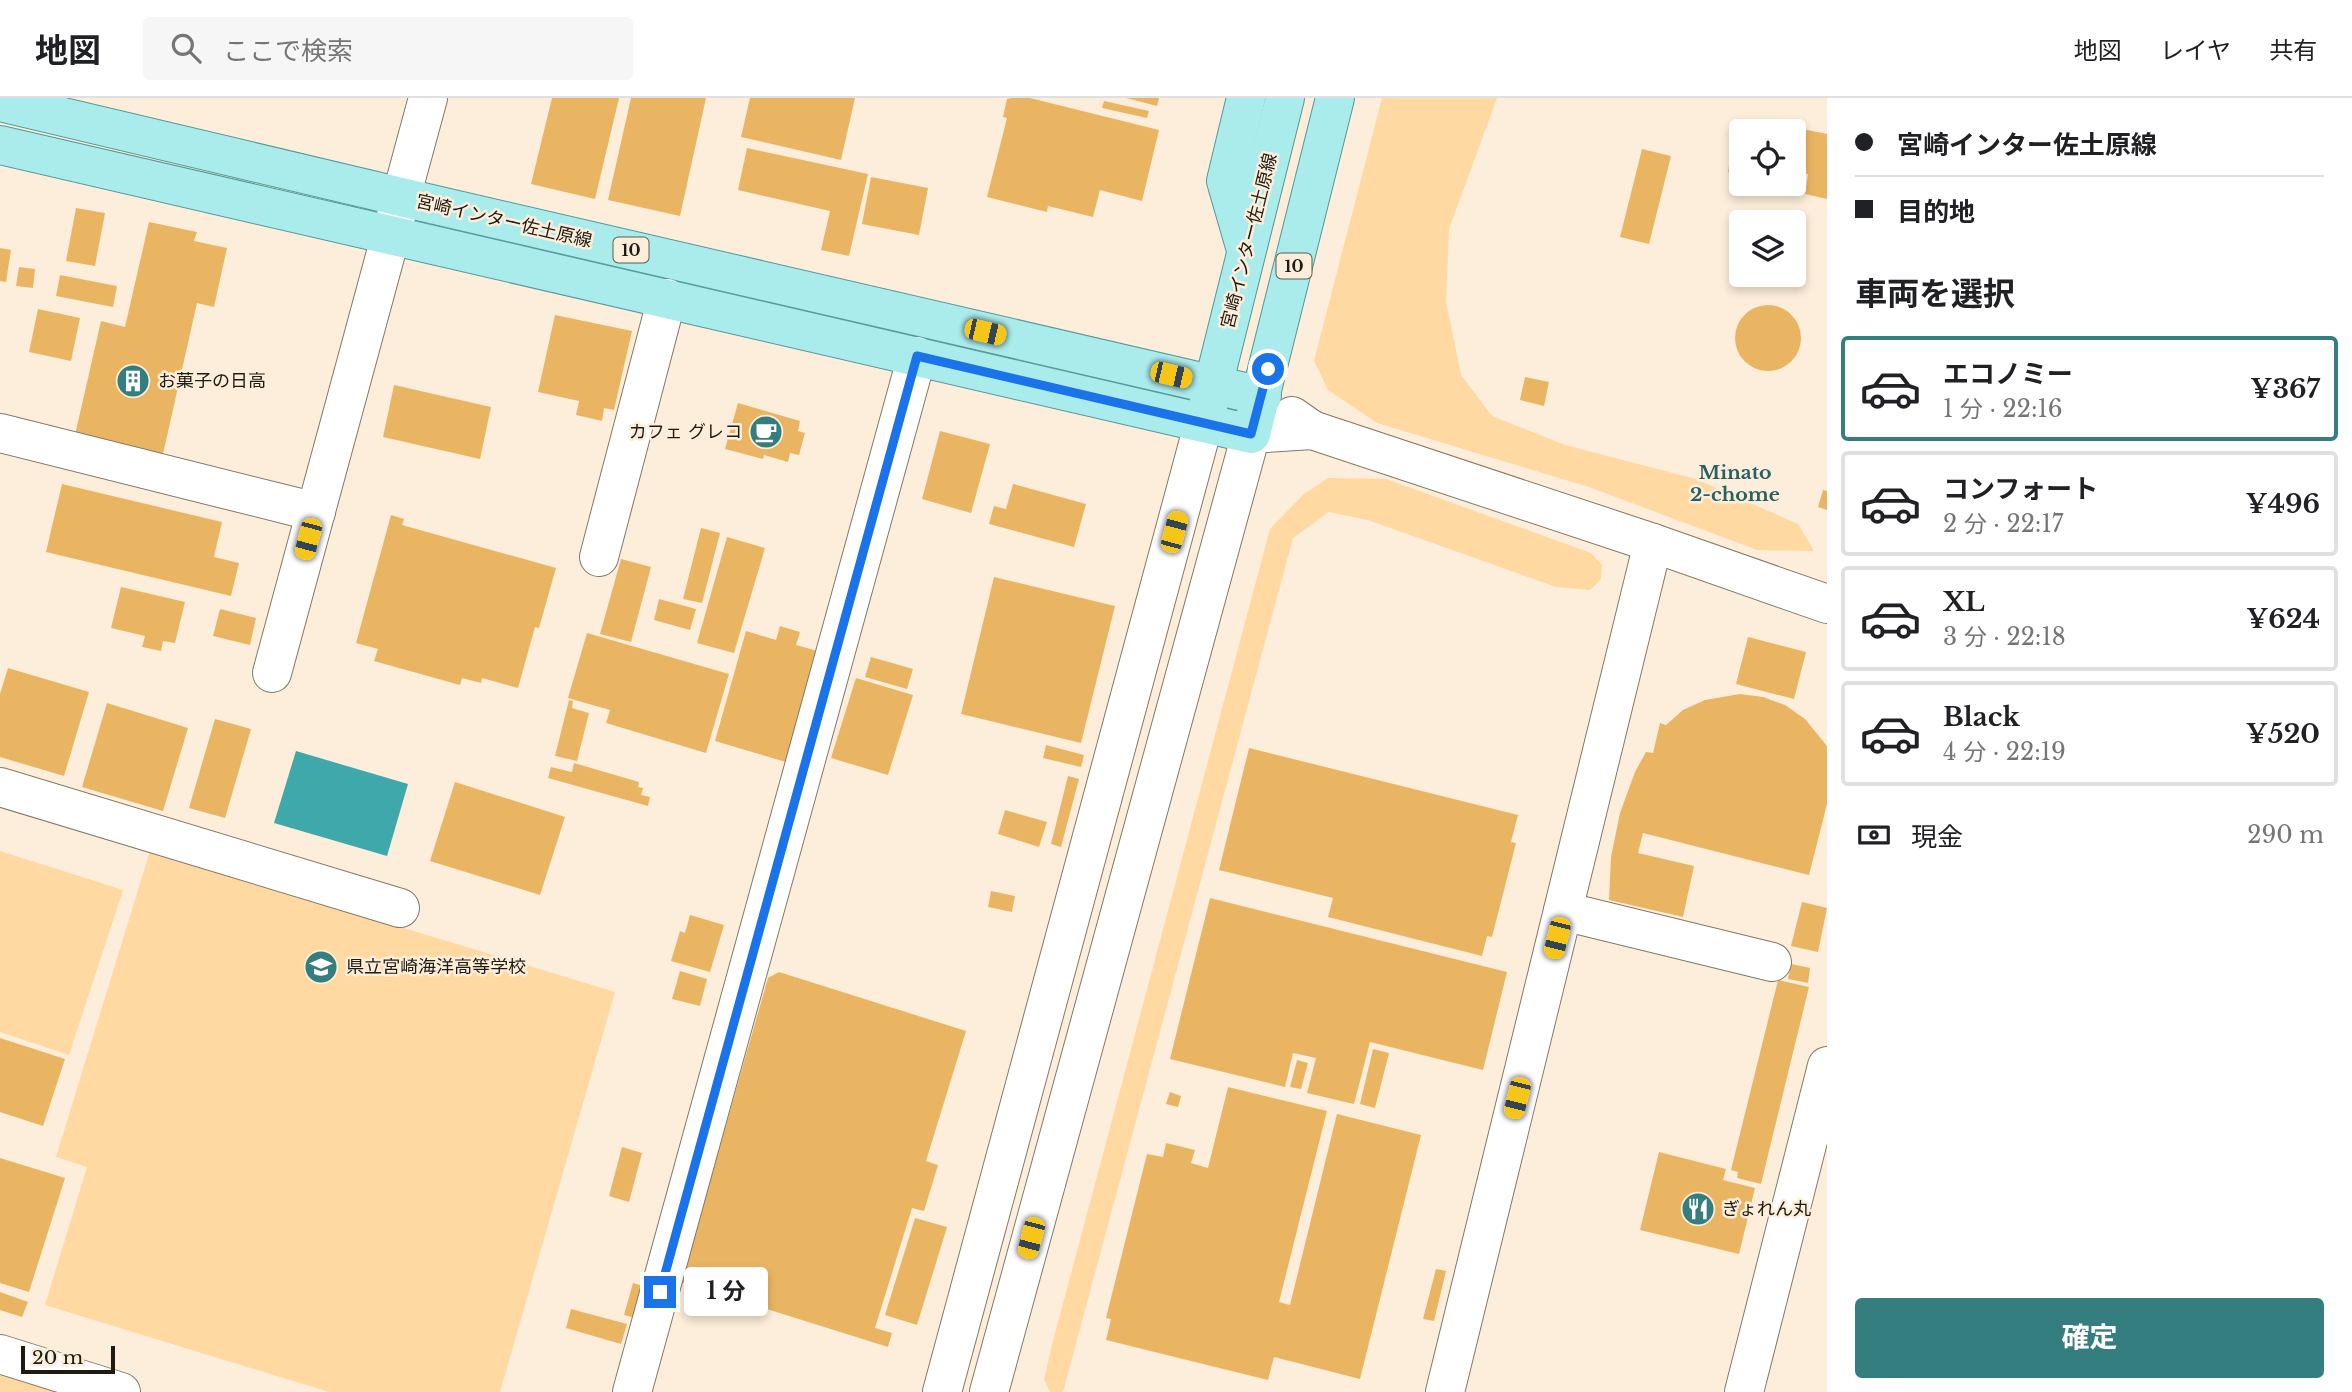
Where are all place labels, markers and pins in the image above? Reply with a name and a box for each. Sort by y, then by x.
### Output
building icon: お菓子の日高 [114,362,152,400]
place label: お菓子の日高 [158,370,266,392]
cafe icon: カフェ グレコ [747,413,785,451]
place label: カフェ グレコ [629,421,742,443]
school or university icon: 県立宮崎海洋高等学校 [302,948,340,986]
place label: 県立宮崎海洋高等学校 [346,956,526,978]
restaurant icon: ぎょれん丸 [1679,1190,1717,1228]
place label: ぎょれん丸 [1722,1198,1811,1220]

